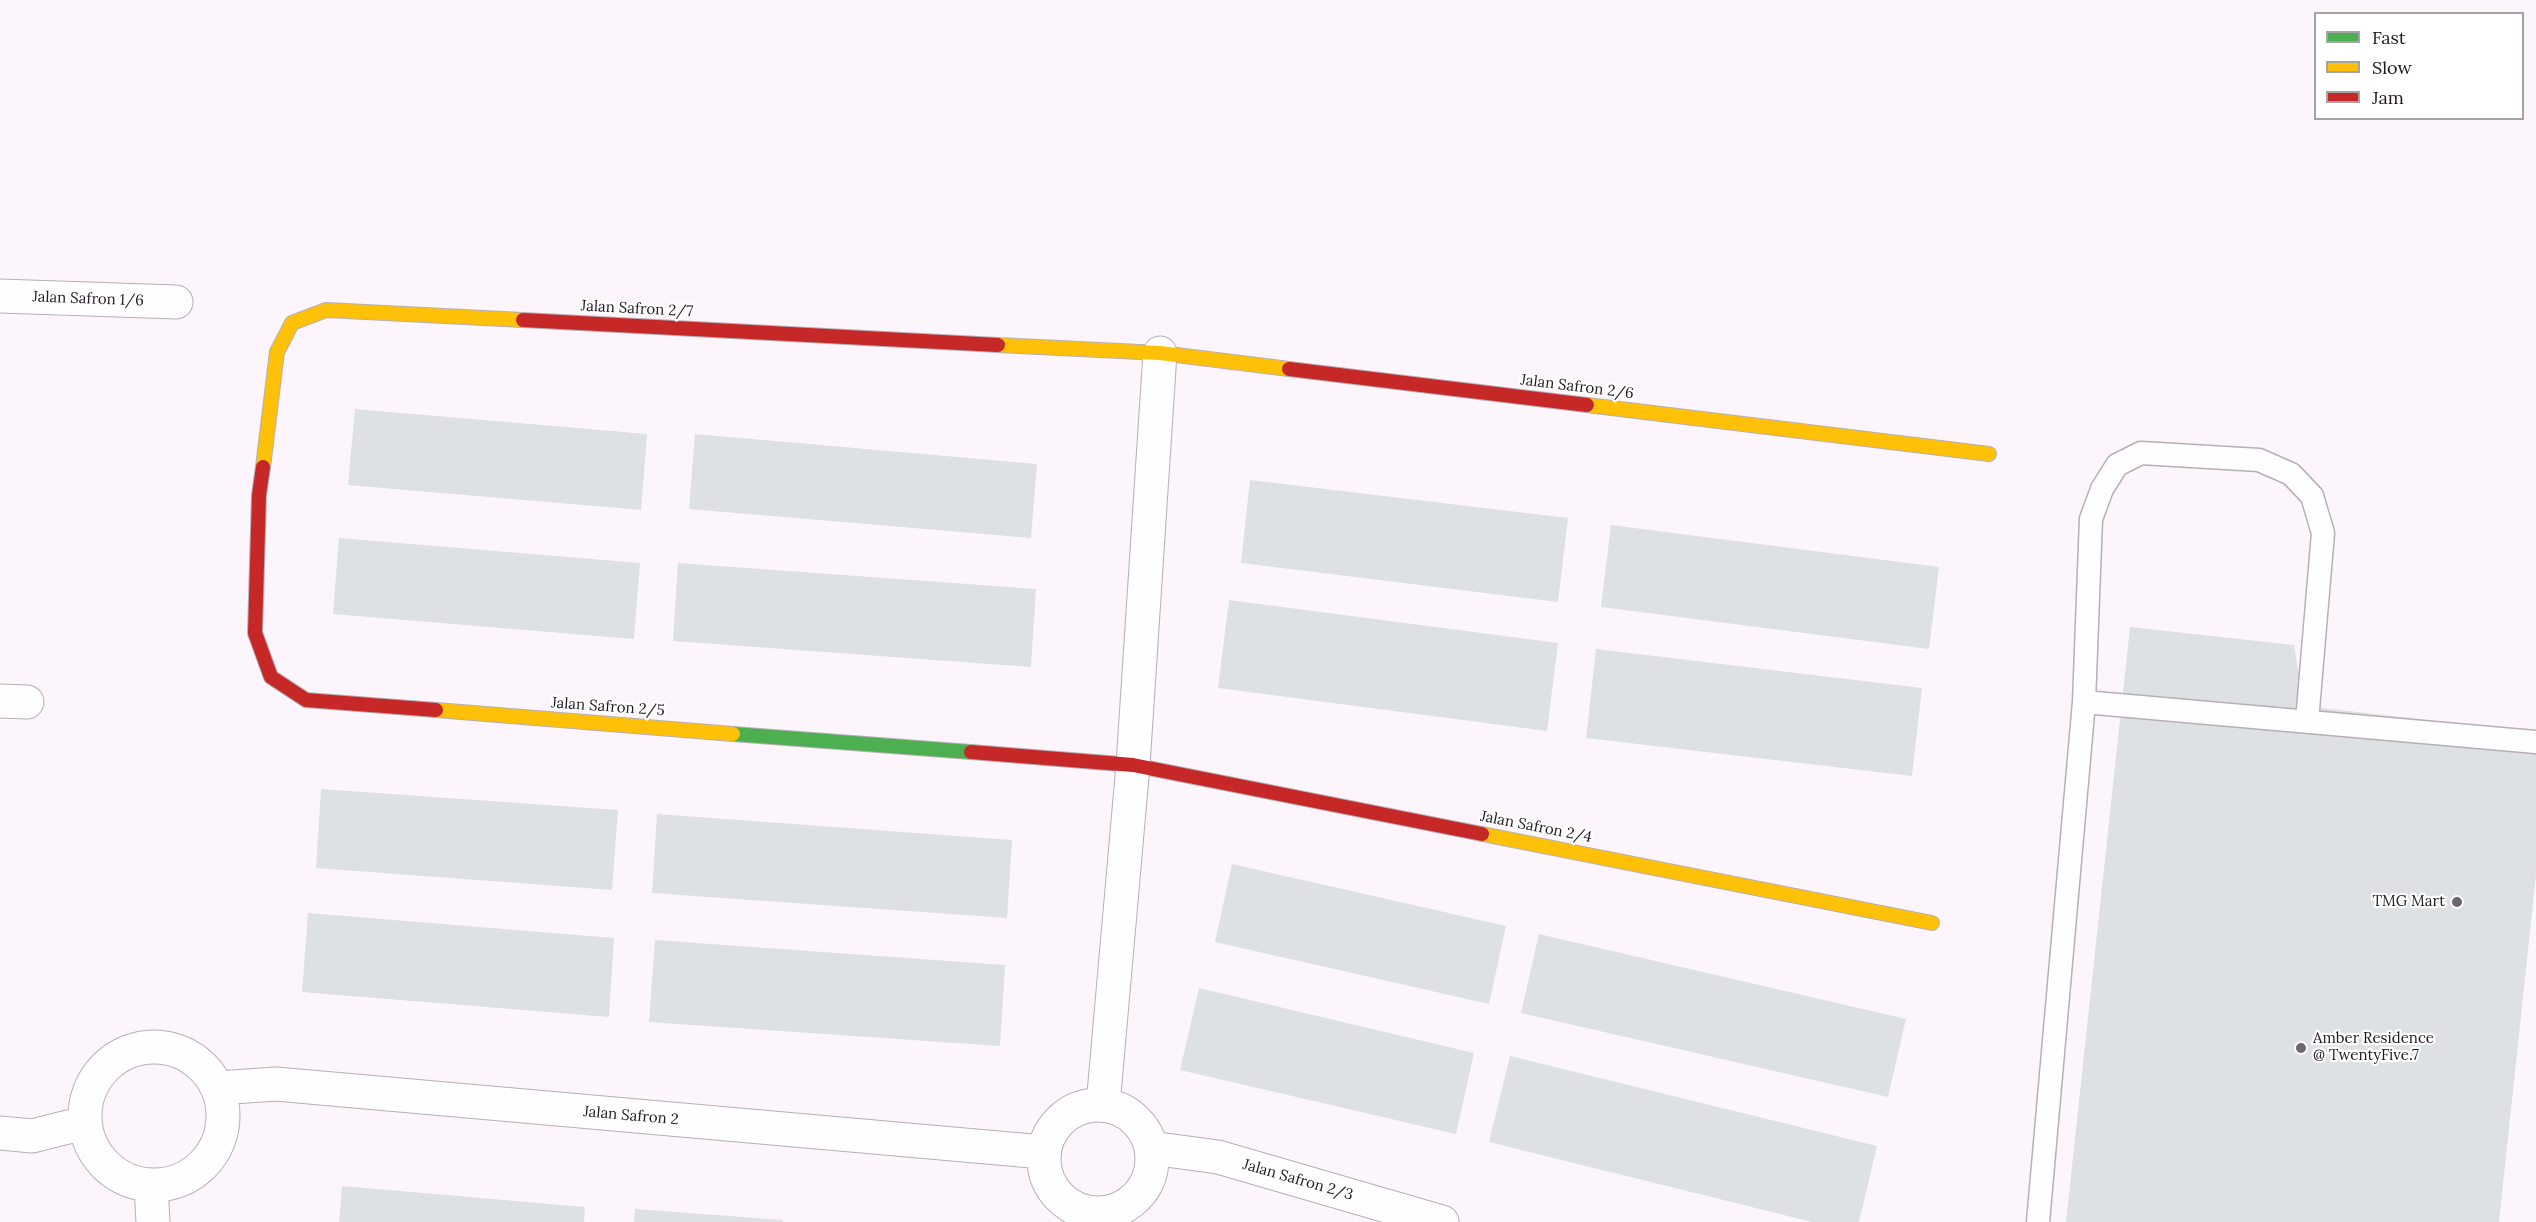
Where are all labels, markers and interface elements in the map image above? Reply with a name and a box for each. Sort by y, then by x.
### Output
legend [2314,12,2524,120]
text: Fast [2372,26,2406,49]
text: Slow [2372,56,2412,79]
text: Jam [2372,86,2404,109]
street label: Jalan Safron 1/6 [32,288,144,310]
street label: Jalan Safron 2/7 [580,297,694,321]
street label: Jalan Safron 2/6 [1519,371,1635,403]
street label: Jalan Safron 2/5 [551,694,665,720]
street label: Jalan Safron 2/4 [1479,807,1593,847]
place label: TMG Mart [2372,893,2445,911]
marker: TMG Mart [2450,895,2464,909]
place label: Amber Residence @ TwentyFive.7 [2313,1030,2434,1065]
marker: Amber Residence @ TwentyFive.7 [2294,1041,2308,1055]
street label: Jalan Safron 2 [583,1103,679,1129]
street label: Jalan Safron 2/3 [1241,1156,1355,1204]

